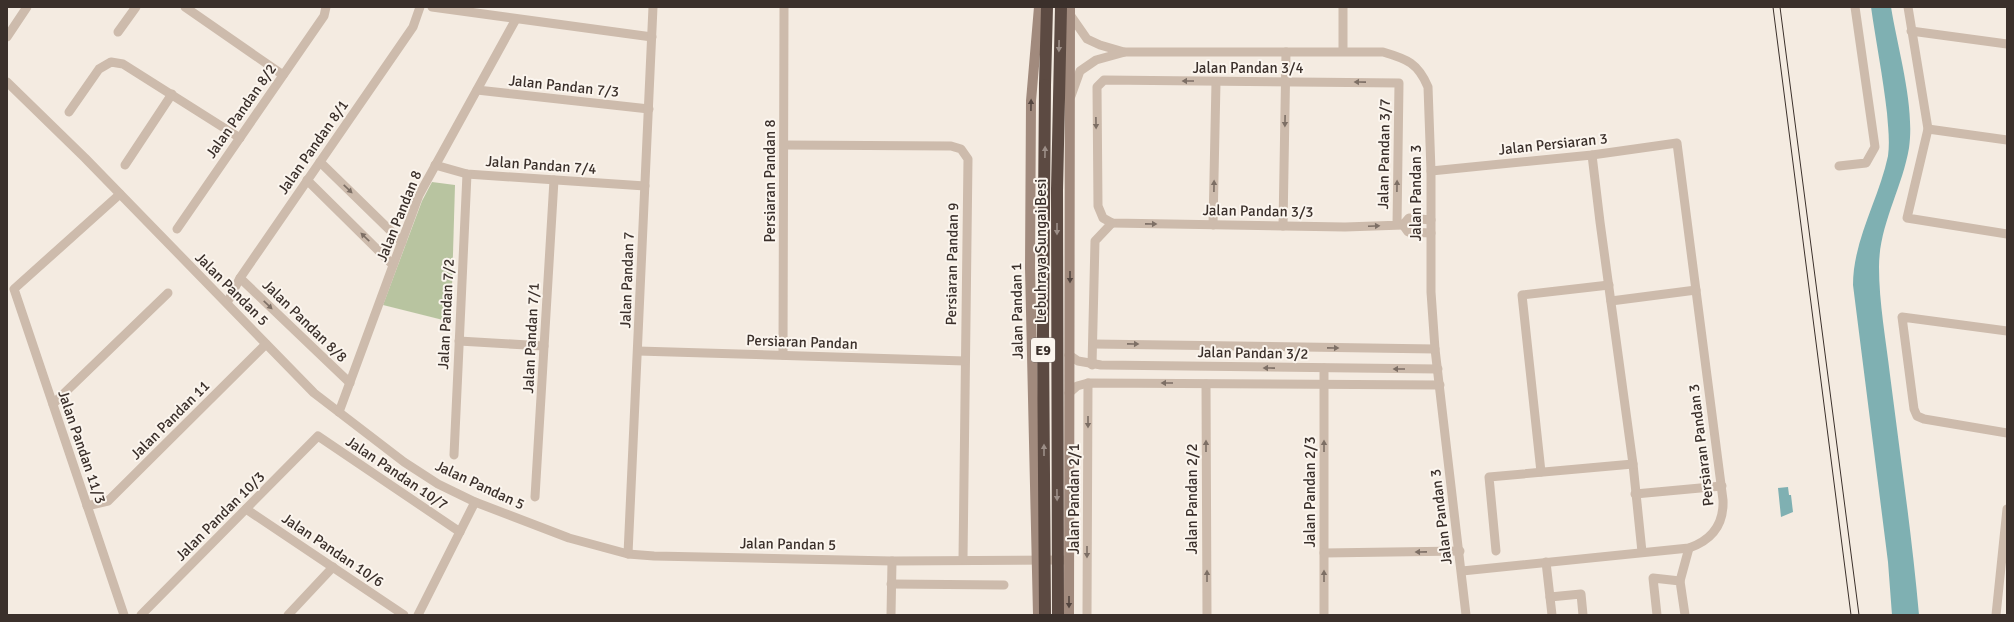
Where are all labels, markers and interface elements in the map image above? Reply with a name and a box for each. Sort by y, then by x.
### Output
one-way arrow [1056,40,1063,52]
street label: Jalan Pandan 3/4 [1193,59,1304,77]
street label: Jalan Pandan 8/2 [202,60,280,162]
street label: Jalan Pandan 7/3 [508,71,620,101]
one-way arrow [1181,78,1194,84]
one-way arrow [1353,79,1366,85]
street label: Jalan Pandan 8/1 [274,96,352,198]
one-way arrow [1028,98,1034,111]
street label: Jalan Pandan 3/7 [1374,98,1394,210]
one-way arrow [1282,115,1288,128]
one-way arrow [1093,117,1099,130]
street label: Persiaran Pandan 8 [761,120,779,243]
street label: Jalan Persiaran 3 [1498,129,1608,159]
one-way arrow [1042,145,1048,158]
street label: Jalan Pandan 3 [1407,145,1425,241]
street label: Jalan Pandan 7/4 [485,152,597,178]
street label: Jalan Pandan 8 [373,168,425,264]
street label: Lebuhraya Sungai Besi [1032,179,1050,323]
one-way arrow [1211,179,1217,192]
one-way arrow [1394,179,1400,192]
one-way arrow [343,184,353,194]
street label: Jalan Pandan 3/3 [1202,201,1314,221]
street label: Persiaran Pandan 9 [942,202,962,326]
one-way arrow [1145,221,1158,227]
one-way arrow [1054,223,1060,236]
one-way arrow [1368,223,1381,229]
street label: Jalan Pandan 7 [616,231,638,329]
one-way arrow [360,233,370,242]
street label: Jalan Pandan 5 [191,248,273,330]
street label: Jalan Pandan 7/2 [434,258,458,370]
street label: Jalan Pandan 1 [1007,263,1027,359]
one-way arrow [1067,271,1073,284]
street label: Jalan Pandan 8/8 [259,276,351,366]
street label: Jalan Pandan 7/1 [519,282,543,394]
one-way arrow [263,300,273,310]
street label: Persiaran Pandan [746,331,858,353]
road number: E9 [1031,338,1055,362]
one-way arrow [1127,341,1140,347]
street label: Jalan Pandan 3/2 [1197,343,1309,363]
one-way arrow [1327,345,1340,351]
one-way arrow [1262,365,1275,371]
one-way arrow [1392,366,1405,372]
street label: Jalan Pandan 11 [127,377,213,463]
one-way arrow [1160,380,1173,386]
street label: Persiaran Pandan 3 [1685,383,1717,507]
street label: Jalan Pandan 11/3 [54,388,110,506]
one-way arrow [1085,416,1091,429]
street label: Jalan Pandan 10/7 [343,432,451,514]
street label: Jalan Pandan 2/3 [1301,437,1319,548]
one-way arrow [1203,439,1209,452]
one-way arrow [1321,439,1327,452]
one-way arrow [1041,443,1047,456]
street label: Jalan Pandan 2/1 [1065,444,1083,555]
street label: Jalan Pandan 2/2 [1183,444,1201,555]
street label: Jalan Pandan 5 [432,456,528,514]
street label: Jalan Pandan 10/3 [172,468,268,564]
street label: Jalan Pandan 3 [1426,468,1456,566]
one-way arrow [1053,489,1060,501]
street label: Jalan Pandan 10/6 [279,509,387,591]
street label: Jalan Pandan 5 [740,534,836,554]
one-way arrow [1084,546,1090,559]
one-way arrow [1414,549,1427,555]
one-way arrow [1204,569,1210,582]
one-way arrow [1321,569,1327,582]
one-way arrow [1066,596,1072,609]

